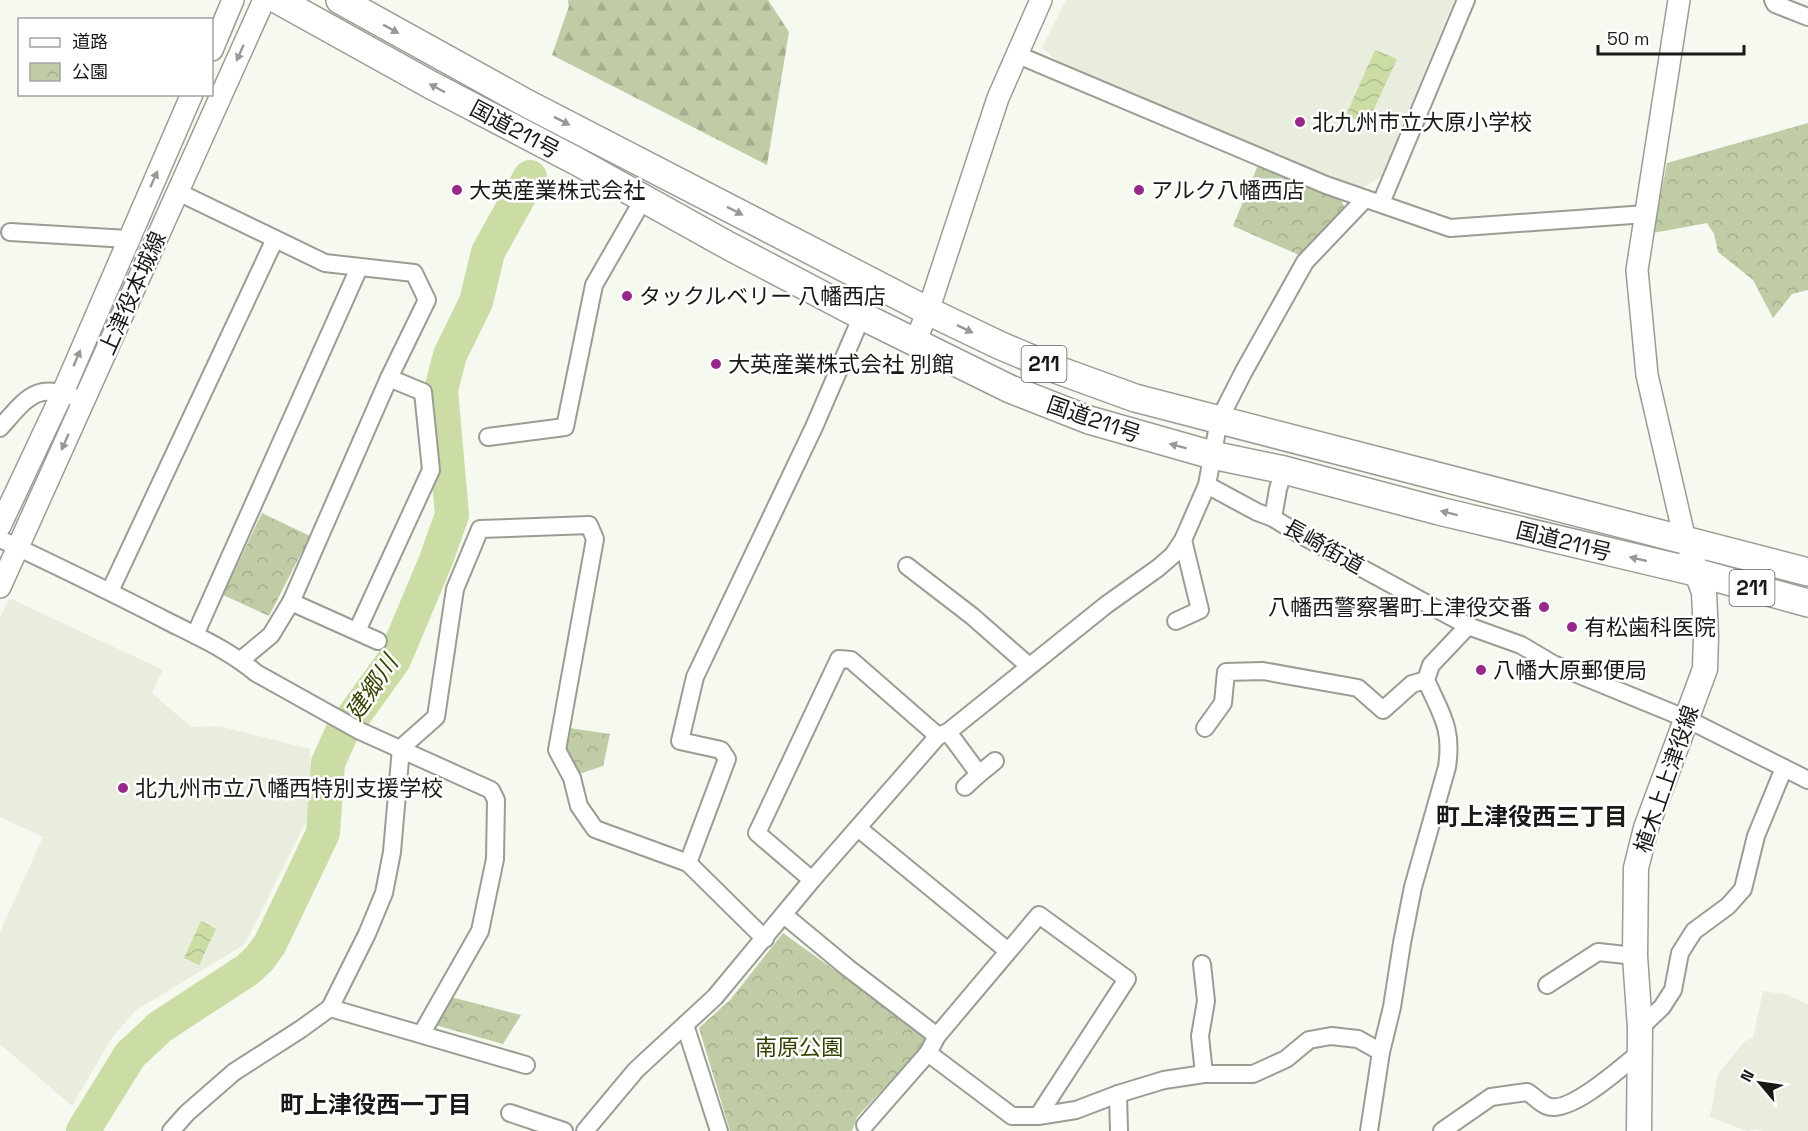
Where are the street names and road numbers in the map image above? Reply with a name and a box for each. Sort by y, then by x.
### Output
street label: 国道211号 [465,94,565,164]
street label: 上津役本城線 [92,227,172,359]
road number: 211 [1022,346,1066,382]
street label: 国道211号 [1043,390,1145,448]
street label: 長崎街道 [1279,512,1369,580]
street label: 国道211号 [1513,516,1615,566]
road number: 211 [1730,570,1774,606]
street label: 植木上上津役線 [1628,702,1704,856]

